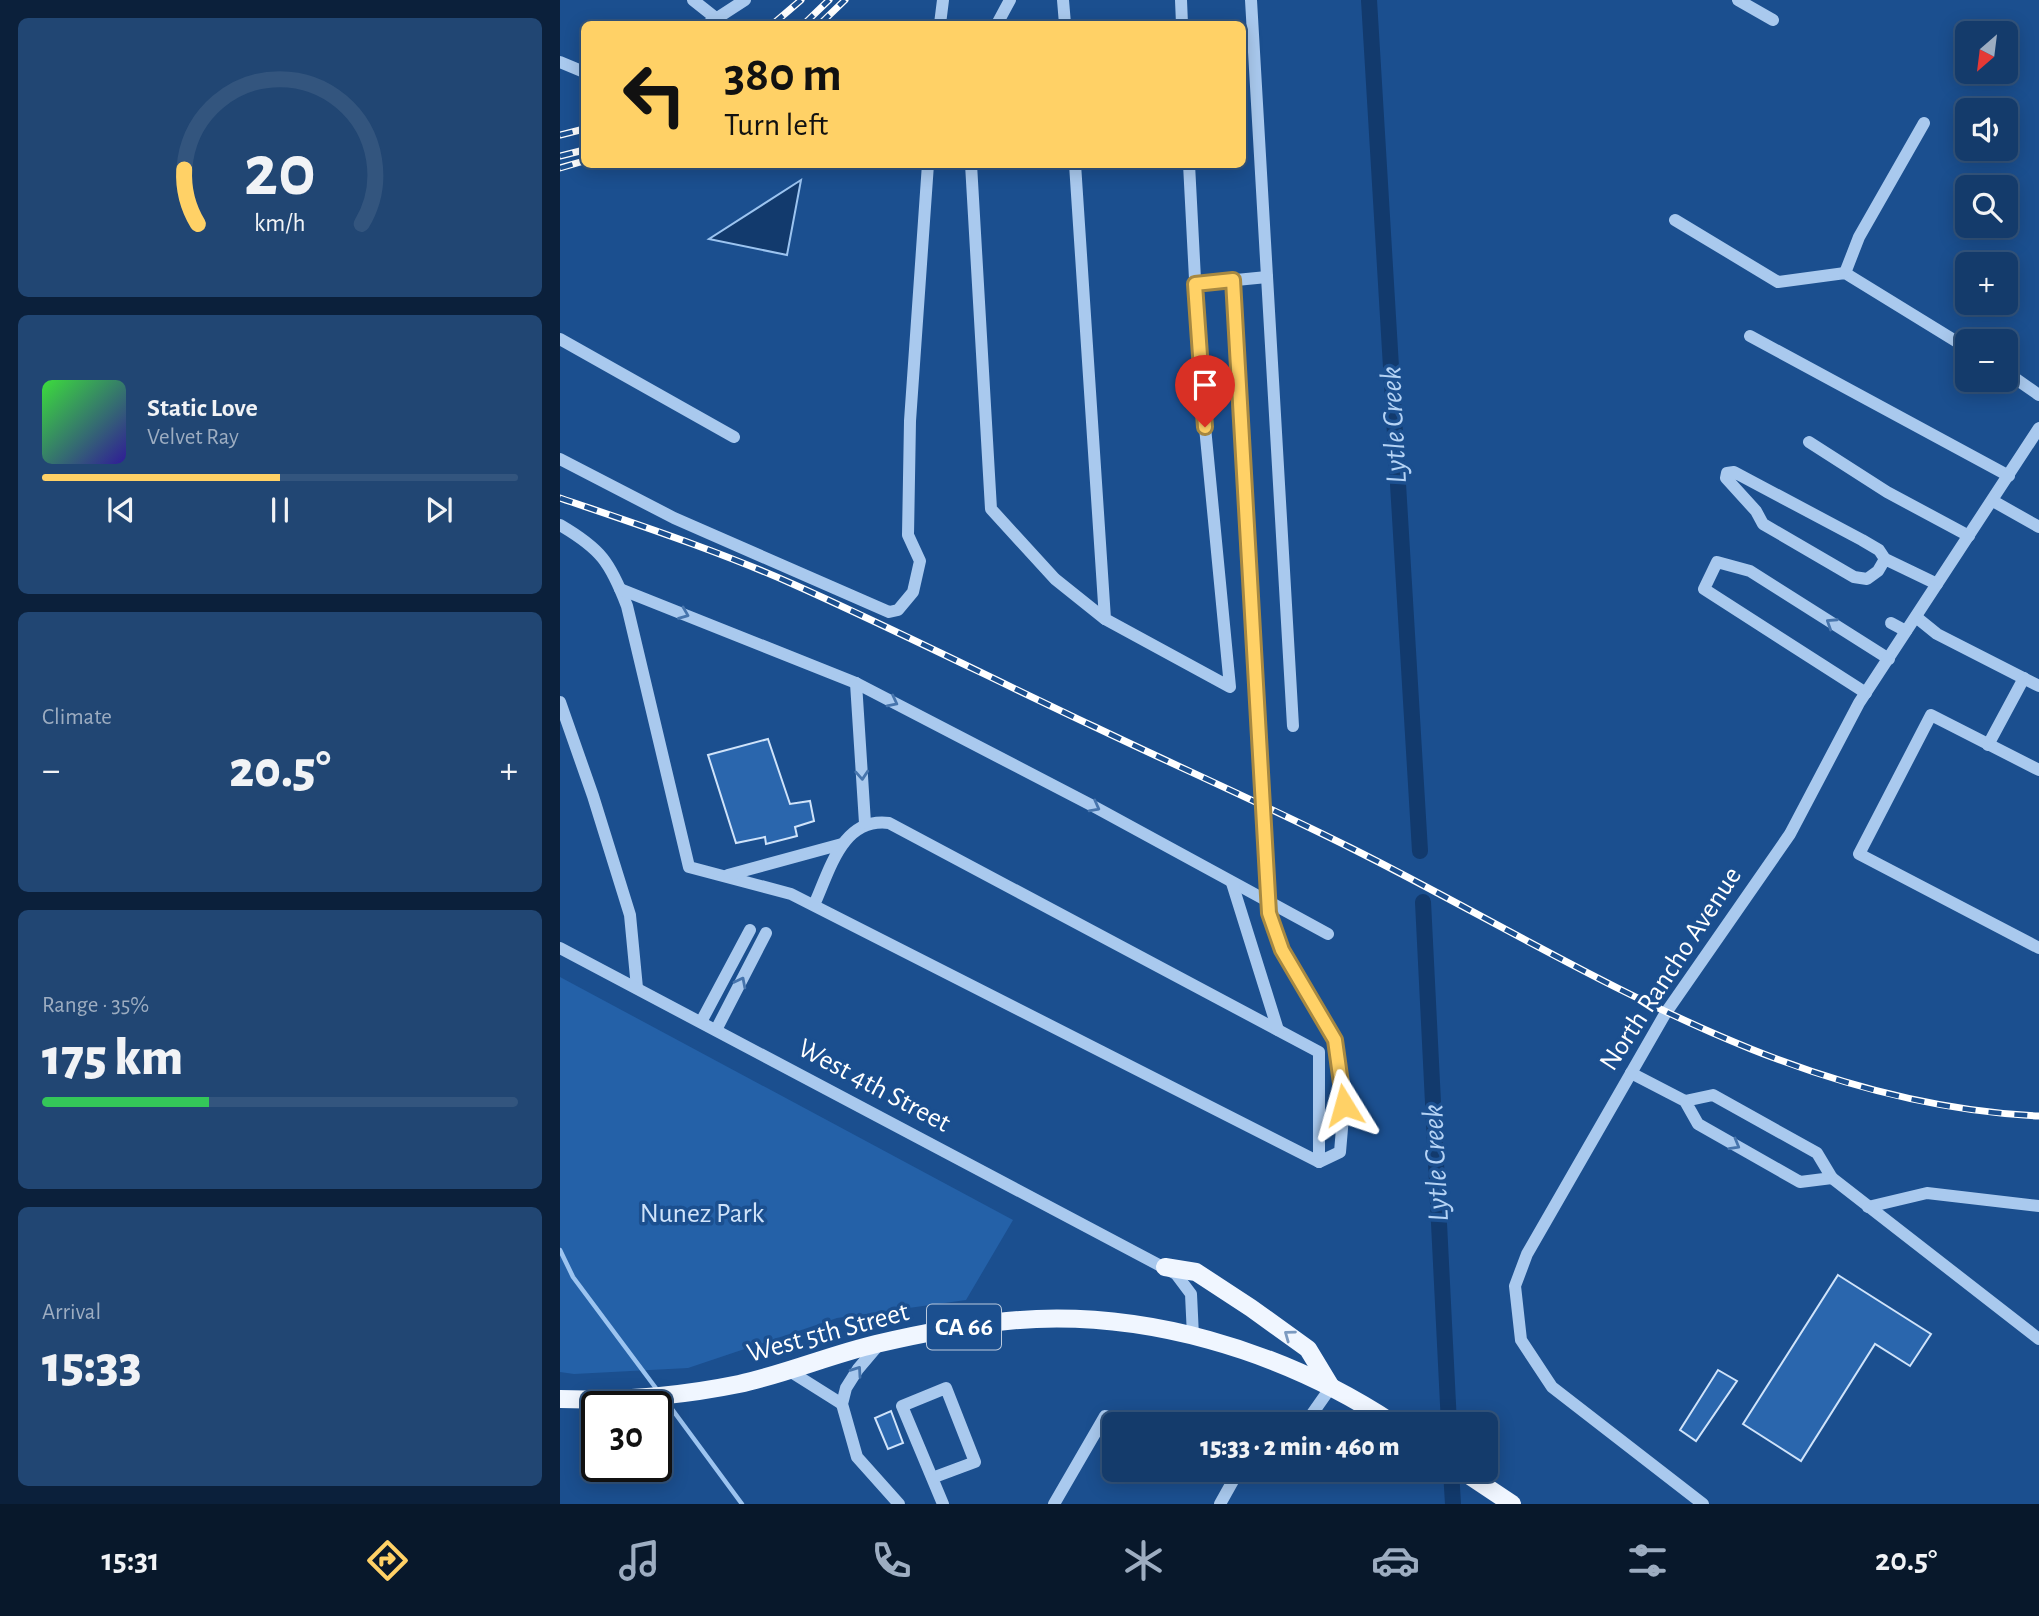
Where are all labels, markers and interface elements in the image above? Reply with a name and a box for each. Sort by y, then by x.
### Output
north arrow [1955,21,2018,84]
map controls [1955,21,2018,392]
icon: left [609,49,700,140]
text: 380 m [724,51,842,100]
button: sound [1955,98,2018,161]
text: Turn left [724,109,828,141]
text: 20 [244,136,316,209]
button: search [1955,175,2018,238]
text: km/h [254,210,306,235]
button: + [1955,252,2018,315]
button: − [1955,329,2018,392]
pin [1175,355,1235,427]
water label: Lytle Creek [1376,365,1412,484]
icon: arrive [1186,366,1224,404]
text: Static Love [147,395,258,421]
text: Velvet Ray [147,426,239,449]
icon: previous [102,491,140,529]
icon: pause [261,491,299,529]
icon: next [420,491,458,529]
one-way arrow [677,606,689,620]
one-way arrow [1825,618,1838,631]
one-way arrow [886,694,899,708]
text: Climate [42,706,112,729]
text: 20.5° [229,744,331,796]
text: − [42,752,60,790]
text: + [500,752,518,790]
one-way arrow [854,770,869,781]
one-way arrow [1088,799,1100,812]
street label: North Rancho Avenue [1595,862,1747,1076]
one-way arrow [733,976,746,989]
text: Range · 35% [42,994,149,1017]
text: 175 km [42,1032,183,1084]
street label: West 4th Street [793,1034,955,1138]
position arrow [1307,1068,1381,1142]
water label: Lytle Creek [1418,1103,1454,1222]
one-way arrow [1727,1137,1740,1150]
park label: Nunez Park [640,1200,765,1228]
street label: West 5th Street [744,1298,912,1368]
text: Arrival [42,1301,101,1324]
road number: CA 66 [927,1304,1001,1350]
one-way arrow [1284,1331,1297,1343]
text: 15:33 [42,1339,142,1391]
one-way arrow [849,1366,861,1379]
speed limit sign: 30 [581,1391,672,1482]
text: 15:33 · 2 min · 460 m [1200,1434,1400,1460]
icon: directions [363,1536,412,1585]
icon: music [615,1536,664,1585]
icon: phone [867,1536,916,1585]
icon: climate [1119,1536,1168,1585]
icon: car [1371,1536,1420,1585]
icon: filters [1623,1536,1672,1585]
text: 15:31 [102,1544,160,1576]
text: 20.5° [1875,1544,1937,1576]

